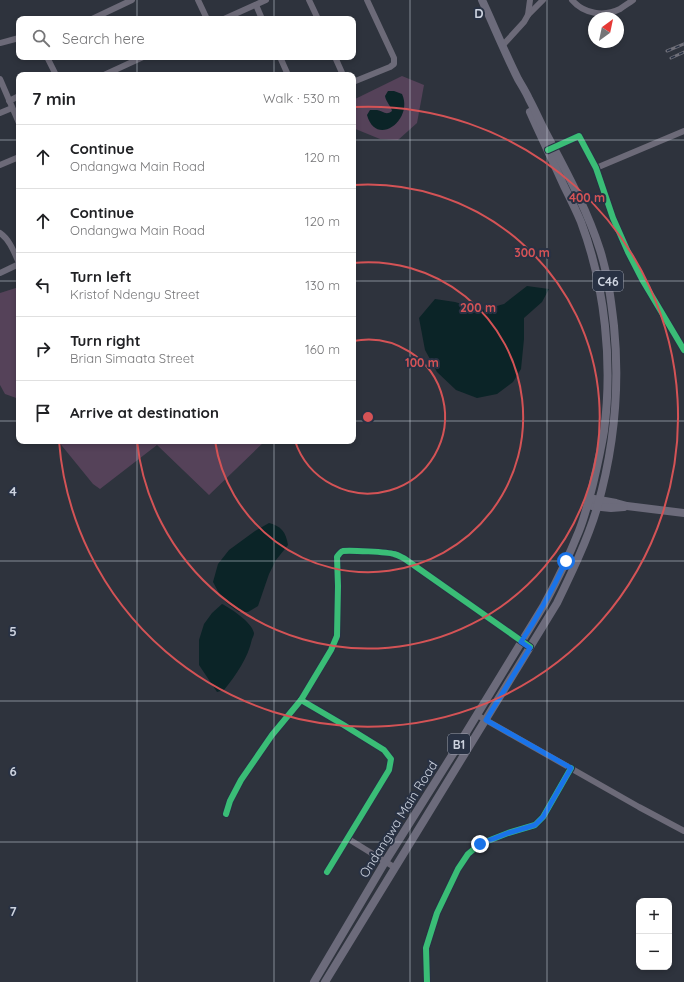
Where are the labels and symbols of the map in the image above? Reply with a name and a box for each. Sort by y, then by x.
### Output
text: D [474,5,484,21]
north arrow [588,12,624,48]
text: 400 m [569,190,605,205]
text: 300 m [514,245,550,260]
road number: C46 [593,271,623,291]
text: 200 m [460,300,496,315]
text: 100 m [405,355,439,370]
centre of rings [361,410,375,424]
text: 4 [9,483,17,499]
route start [557,552,575,570]
text: 5 [9,623,17,639]
road number: B1 [448,734,470,754]
street label: Ondangwa Main Road [355,758,441,880]
text: 6 [9,763,17,779]
route end [471,835,489,853]
text: 7 [9,903,17,919]

